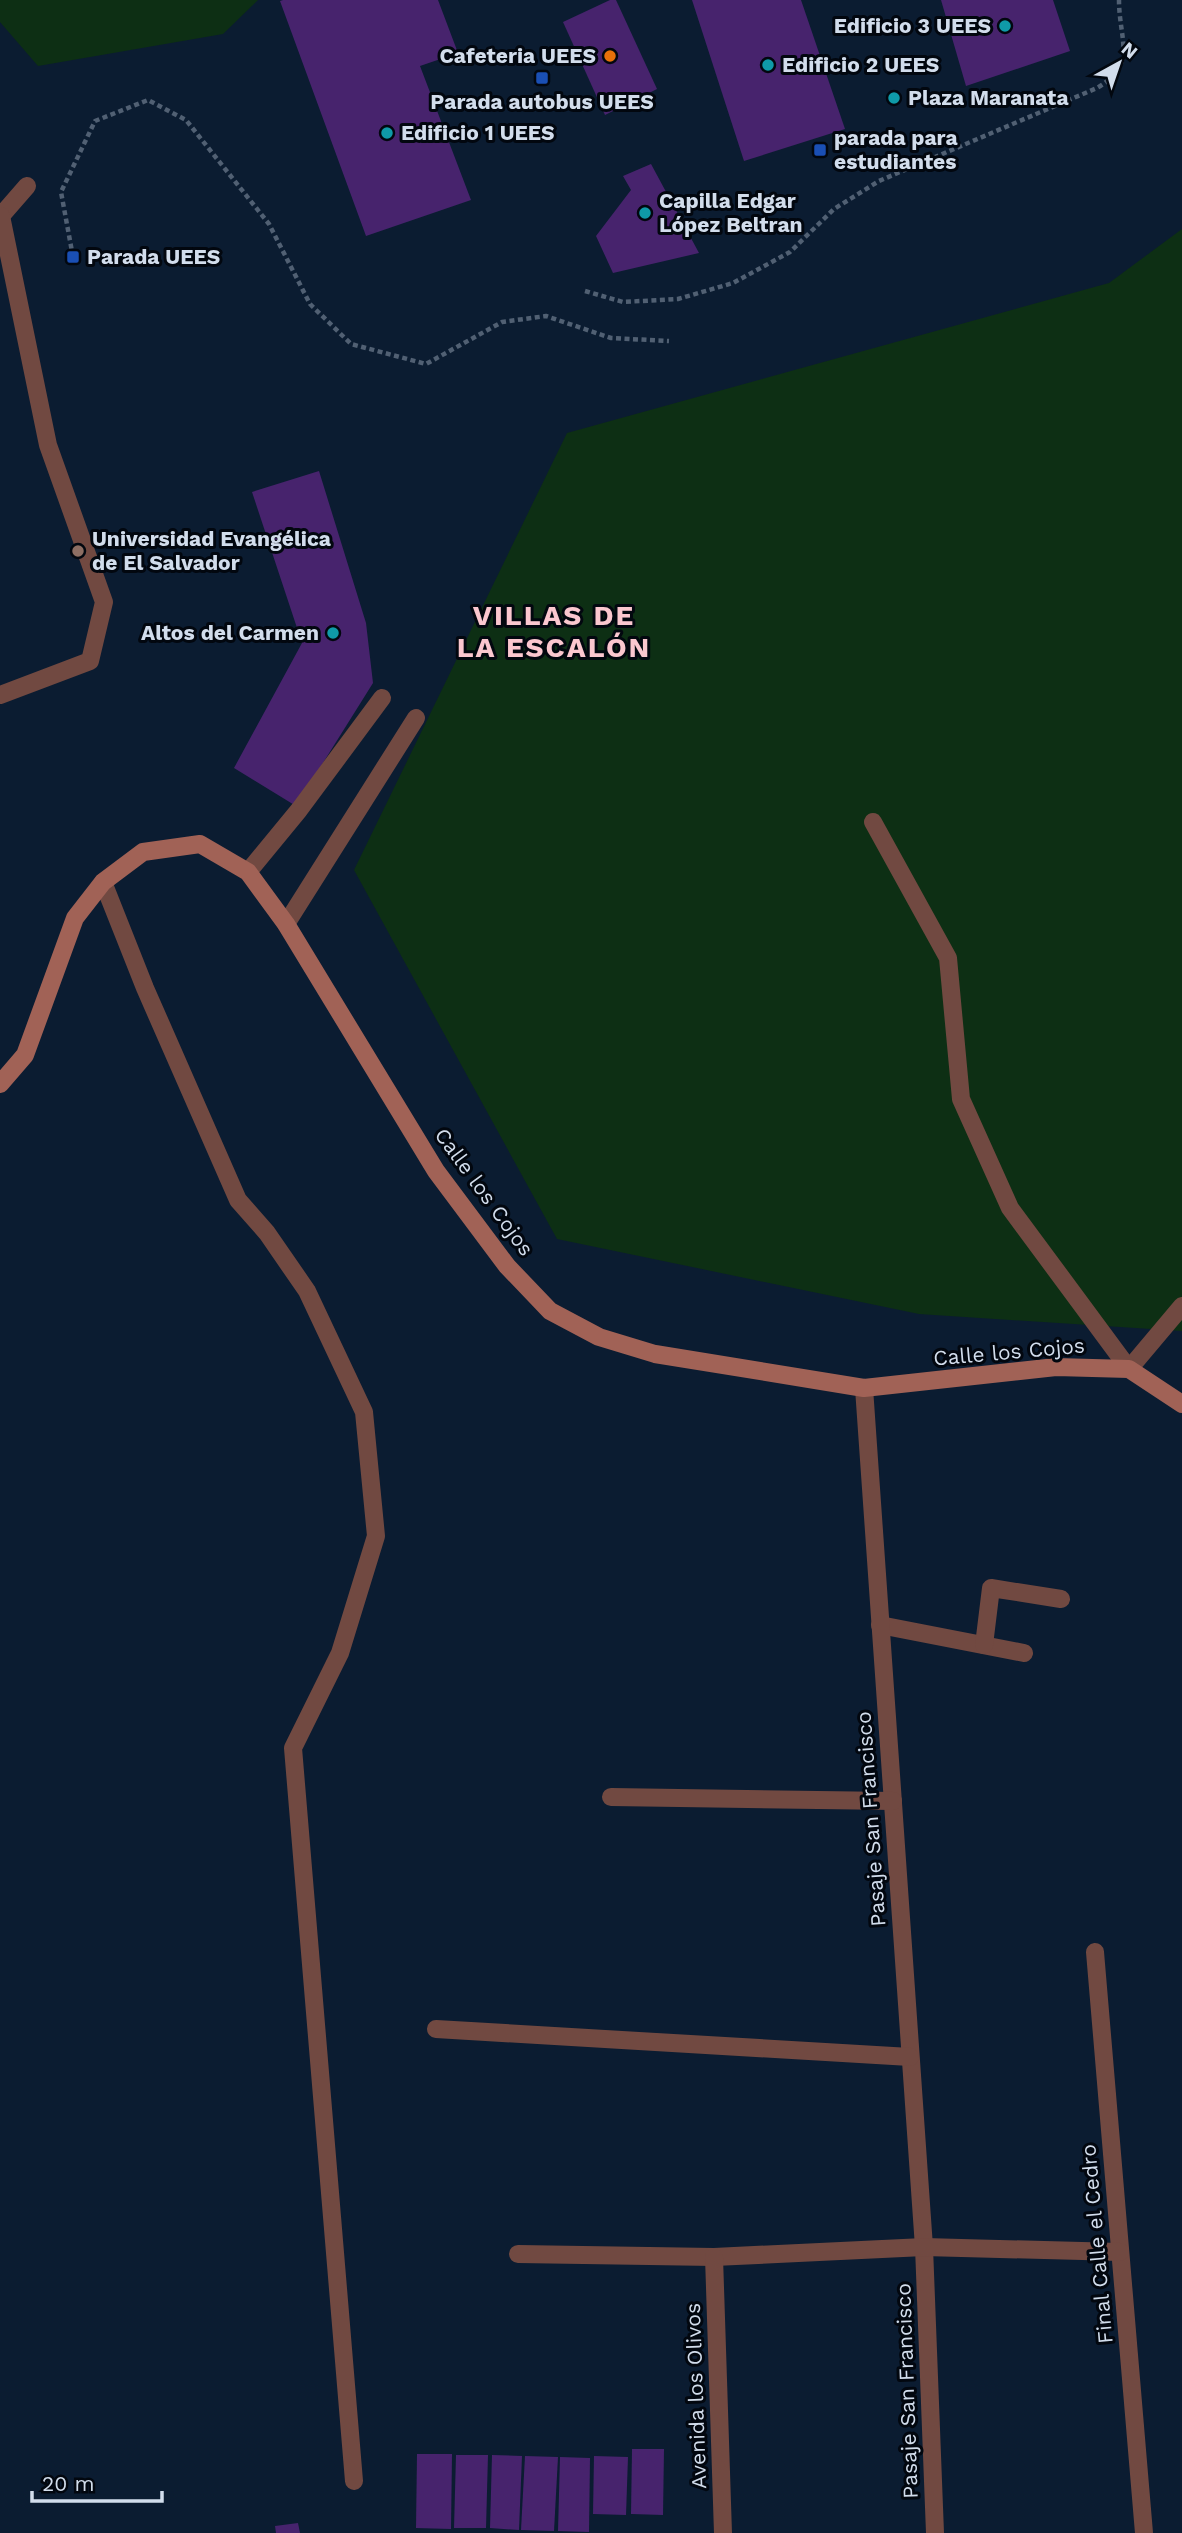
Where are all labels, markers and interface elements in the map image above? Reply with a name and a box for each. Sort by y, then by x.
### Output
place label: Edificio 3 UEES [834,13,991,38]
marker: Edificio 3 UEES [997,18,1013,34]
north arrow [1084,28,1154,98]
text: N [1117,37,1142,64]
place label: Cafeteria UEES [440,43,596,68]
marker: Cafeteria UEES [602,48,618,64]
place label: Edificio 2 UEES [782,52,939,77]
marker: Edificio 2 UEES [760,57,776,73]
marker: Parada autobus UEES [534,70,550,86]
place label: Plaza Maranata [908,85,1069,110]
place label: Parada autobus UEES [430,89,654,114]
marker: Plaza Maranata [886,90,902,106]
place label: Edificio 1 UEES [401,120,555,145]
marker: Edificio 1 UEES [379,125,395,141]
place label: parada para estudiantes [834,125,958,174]
marker: parada para estudiantes [812,142,828,158]
place label: Capilla Edgar López Beltran [659,188,803,237]
marker: Capilla Edgar López Beltran [637,205,653,221]
place label: Parada UEES [87,244,220,269]
marker: Parada UEES [65,249,81,265]
place label: Universidad Evangélica de El Salvador [92,526,332,575]
marker: Universidad Evangélica de El Salvador [70,543,86,559]
district label: VILLAS DE LA ESCALÓN [457,599,651,664]
place label: Altos del Carmen [141,620,319,645]
marker: Altos del Carmen [325,625,341,641]
street label: Calle los Cojos [430,1123,539,1261]
street label: Calle los Cojos [932,1332,1086,1371]
street label: Pasaje San Francisco [851,1711,890,1927]
street label: Final Calle el Cedro [1075,2143,1118,2345]
street label: Pasaje San Francisco [890,2283,923,2499]
street label: Avenida los Olivos [680,2303,711,2489]
scale bar [32,2460,161,2504]
text: 20 m [42,2471,94,2496]

